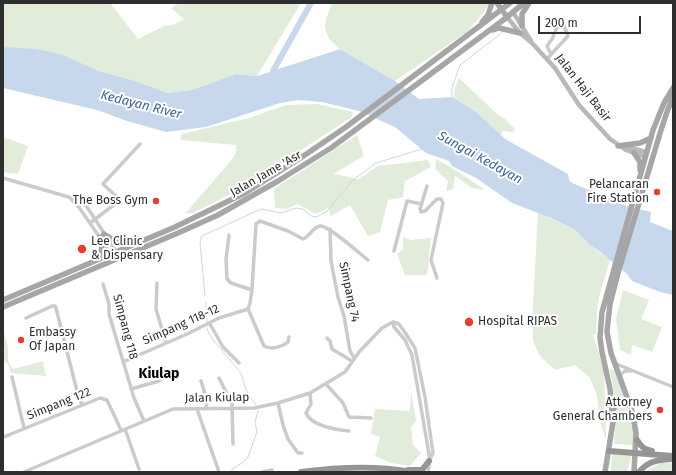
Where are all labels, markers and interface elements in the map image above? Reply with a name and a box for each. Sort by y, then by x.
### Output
scale bar [540,8,643,34]
text: 200 m [545,16,578,30]
street label: Jalan Haji Basir [552,51,614,125]
water label: Kedayan River [99,87,183,123]
water label: Sungai Kedayan [435,128,525,188]
street label: Jalan Jame 'Asr [228,148,304,200]
place label: Pelancaran Fire Station [587,178,649,206]
marker: Pelancaran Fire Station [652,187,662,197]
place label: The Boss Gym [73,194,148,208]
marker: The Boss Gym [151,196,161,206]
place label: Lee Clinic & Dispensary [91,235,163,263]
marker: Lee Clinic & Dispensary [76,243,88,255]
street label: Simpang 74 [336,260,362,324]
street label: Simpang 118 [109,293,141,361]
street label: Simpang 118-12 [141,302,221,348]
place label: Hospital RIPAS [478,315,557,329]
marker: Hospital RIPAS [463,316,475,328]
place label: Embassy Of Japan [29,326,76,354]
marker: Embassy Of Japan [16,335,26,345]
district label: Kiulap [139,366,179,382]
street label: Simpang 122 [25,385,93,423]
street label: Jalan Kiulap [184,390,250,406]
place label: Attorney General Chambers [553,396,652,424]
marker: Attorney General Chambers [655,405,665,415]

